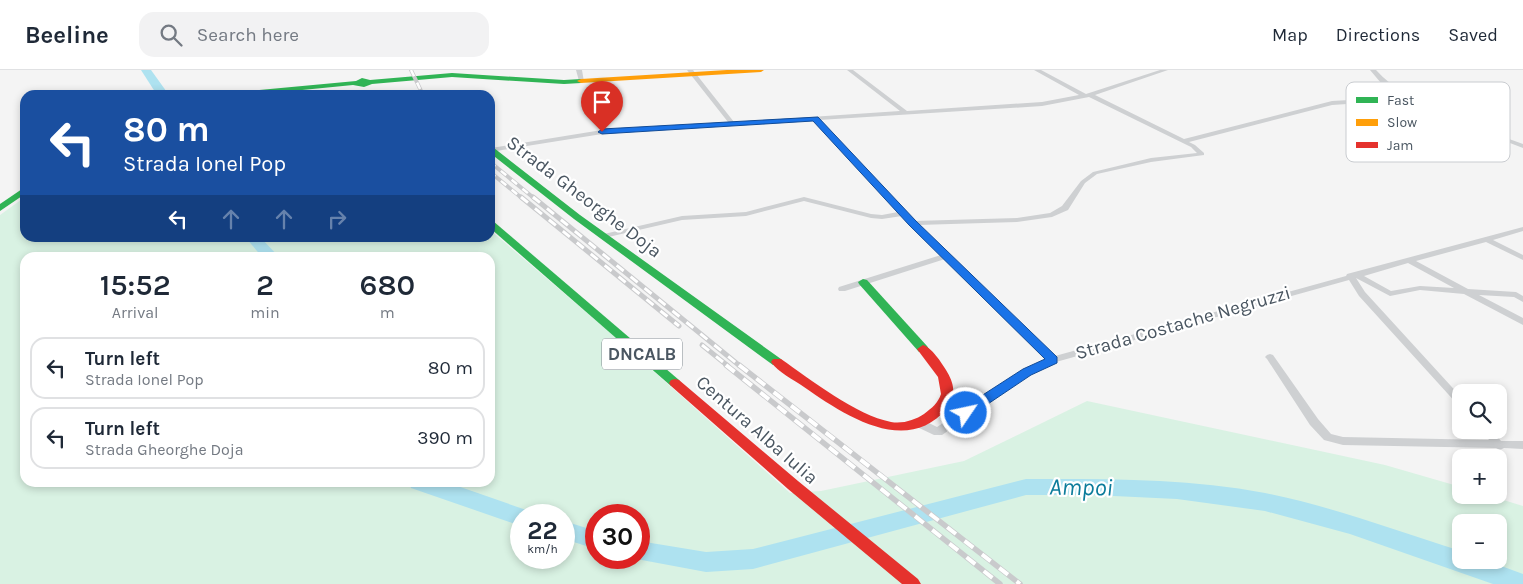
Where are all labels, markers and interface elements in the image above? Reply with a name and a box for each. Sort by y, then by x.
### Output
search box [139,12,489,57]
text: Beeline [25,21,109,49]
icon: search [157,21,185,49]
text: Search here [197,24,299,46]
text: Map [1272,24,1308,46]
text: Directions [1336,24,1420,46]
text: Saved [1448,24,1498,46]
pin [581,81,623,132]
legend [1346,82,1510,162]
icon: arrive [588,88,616,116]
text: Fast [1387,92,1414,109]
text: 80 m [123,109,210,150]
icon: left [40,110,105,175]
text: Slow [1387,114,1417,131]
street label: Strada Gheorghe Doja [502,132,666,262]
text: Jam [1387,137,1413,154]
text: Strada Ionel Pop [123,151,286,177]
icon: left [164,205,192,233]
icon: ahead [217,205,245,233]
icon: ahead [270,205,298,233]
icon: right [323,205,351,233]
text: 15:52 [100,267,171,303]
text: 2 [256,267,274,303]
text: 680 [359,267,415,303]
street label: Strada Costache Negruzzi [1073,282,1293,364]
text: Arrival [112,303,159,322]
text: min [250,303,280,322]
text: m [380,303,395,322]
road number: DNCALB [602,338,682,370]
text: Turn left [85,348,160,370]
icon: left [42,354,70,382]
text: 80 m [428,357,473,379]
text: Strada Ionel Pop [85,370,204,389]
street label: Centura Alba Iulia [692,371,822,489]
map controls [1452,384,1507,569]
button: search [1452,384,1507,439]
position arrow [939,386,991,438]
text: Turn left [85,418,160,440]
icon: left [42,424,70,452]
text: 390 m [417,427,473,449]
text: Strada Gheorghe Doja [85,440,244,459]
button: + [1452,449,1507,504]
water label: Ampoi [1049,472,1113,502]
speed limit sign: 30 [585,504,650,569]
button: − [1452,514,1507,569]
text: 22 [527,516,558,545]
text: km/h [527,542,558,556]

